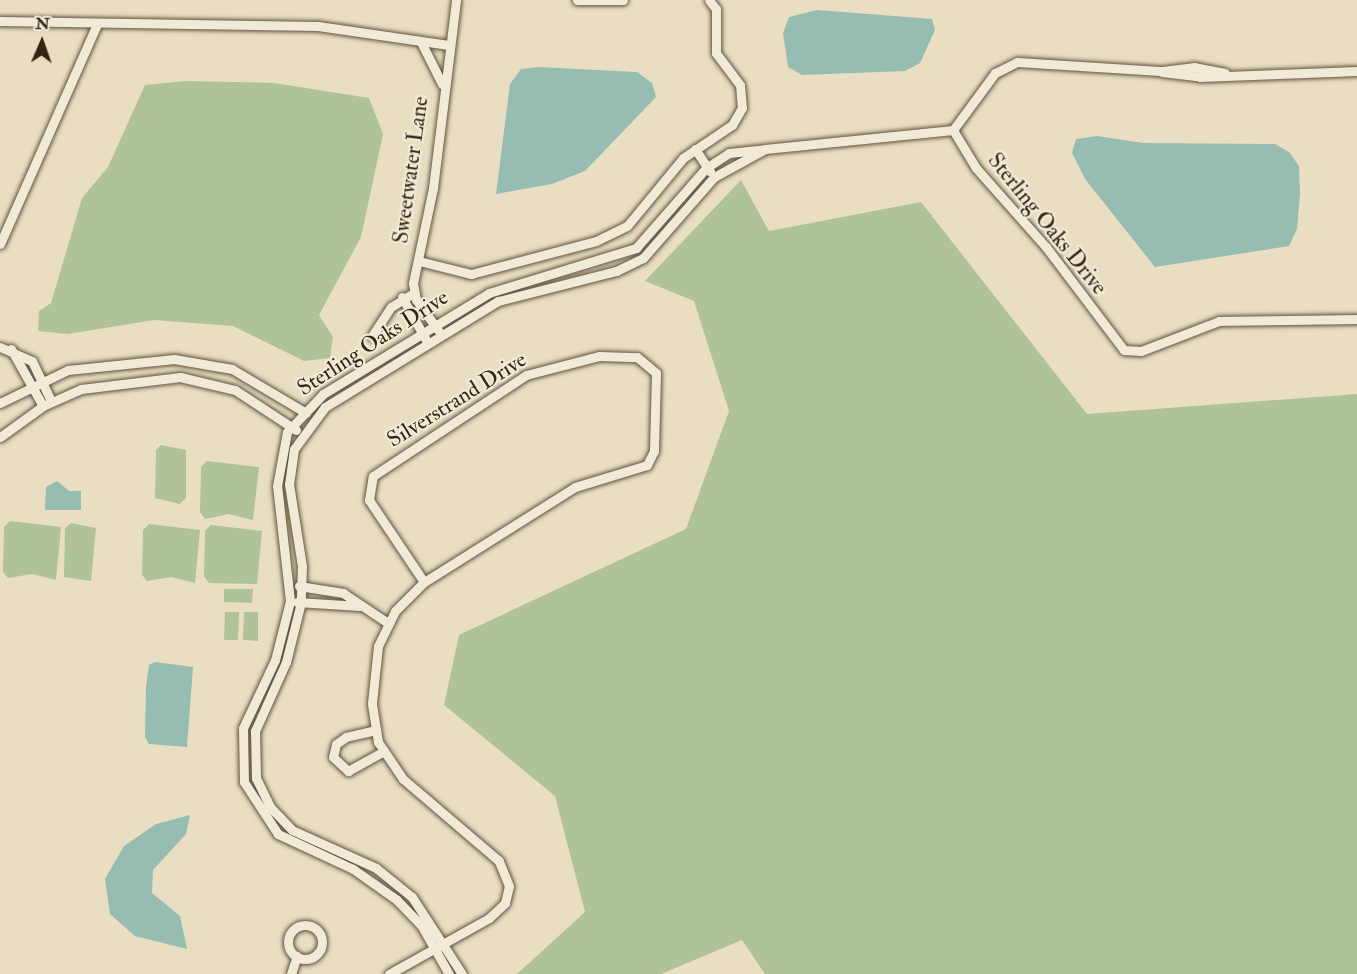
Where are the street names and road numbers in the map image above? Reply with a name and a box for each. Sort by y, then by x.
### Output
street label: Sweetwater Lane [388,95,434,245]
street label: Sterling Oaks Drive [982,148,1112,300]
street label: Sterling Oaks Drive [293,284,453,402]
street label: Silverstrand Drive [382,347,532,453]

